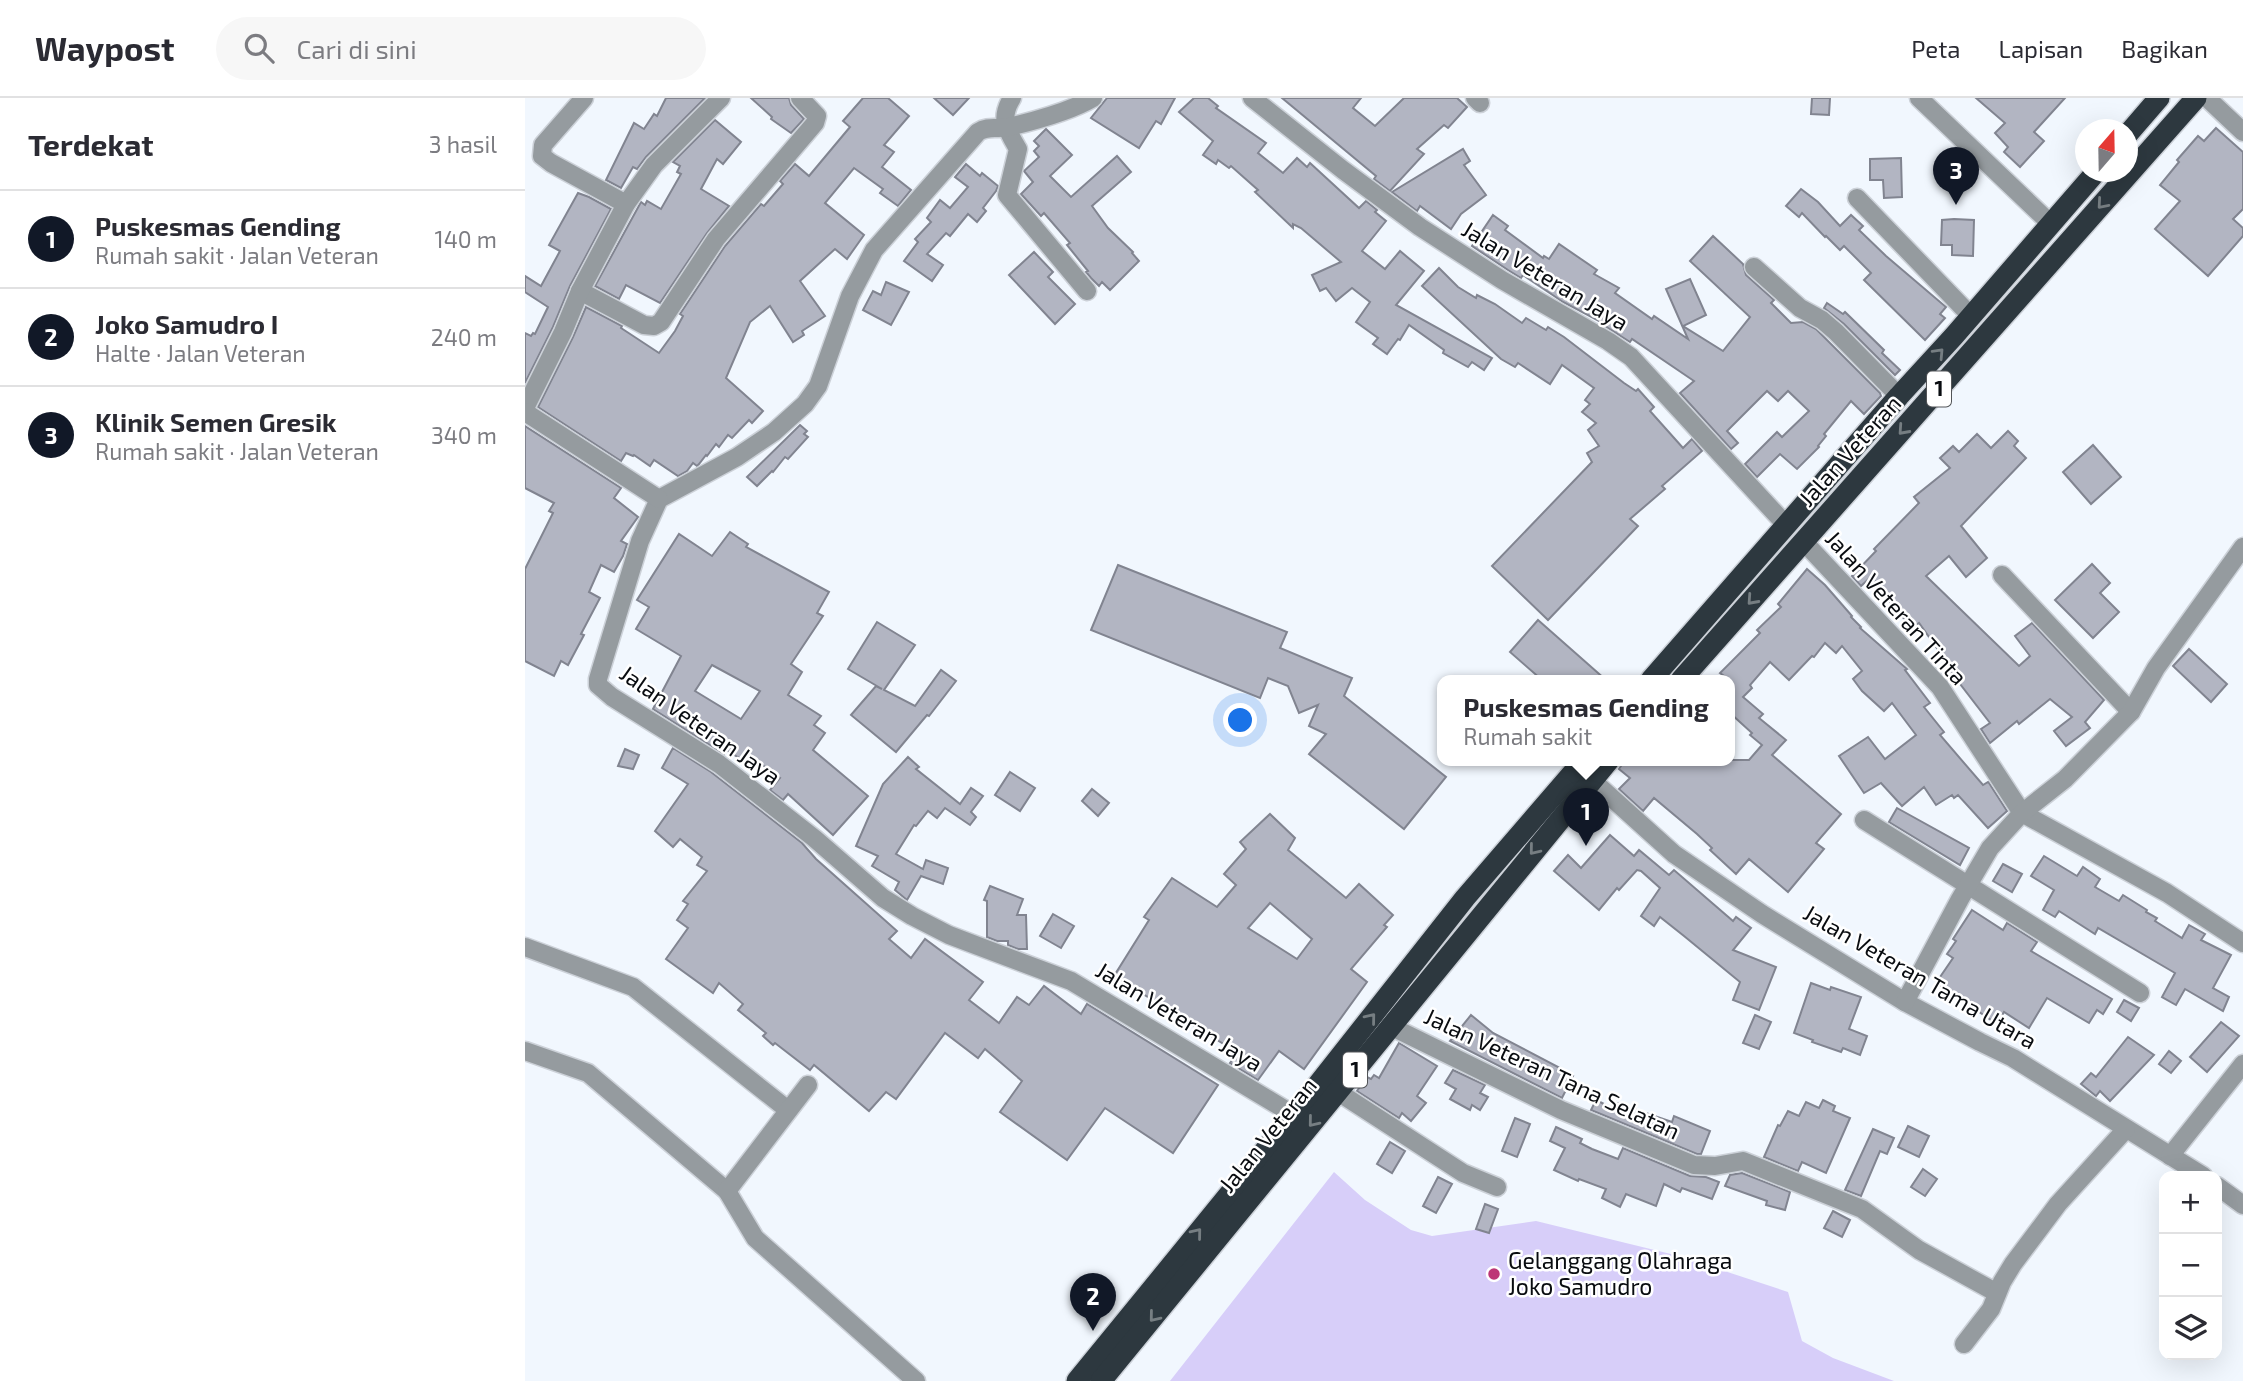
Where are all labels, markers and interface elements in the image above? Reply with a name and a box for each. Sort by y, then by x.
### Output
search box [216,17,706,80]
text: Waypost [35,28,174,68]
icon: search [240,29,278,67]
text: Cari di sini [296,33,417,64]
text: Peta [1911,34,1961,63]
text: Lapisan [1999,34,2083,63]
text: Bagikan [2121,34,2208,63]
north arrow [2075,119,2138,182]
text: Terdekat [28,126,154,162]
text: 3 hasil [429,130,497,158]
pin: 3 [1933,147,1979,205]
one-way arrow [2098,196,2110,209]
text: Puskesmas Gending [95,210,341,241]
street label: Jalan Veteran Jaya [1457,214,1634,336]
text: 1 [46,225,56,253]
text: 140 m [435,225,497,253]
text: Rumah sakit · Jalan Veteran [95,241,379,269]
text: Joko Samudro I [95,308,278,339]
text: 2 [44,323,58,351]
text: 240 m [431,323,497,351]
text: Halte · Jalan Veteran [95,339,306,367]
one-way arrow [1930,348,1943,361]
road number: 1 [1927,372,1951,406]
street label: Jalan Veteran [1792,389,1906,512]
text: Klinik Semen Gresik [95,406,337,437]
text: 3 [44,421,58,449]
text: 340 m [431,421,497,449]
one-way arrow [1899,422,1911,435]
text: Rumah sakit · Jalan Veteran [95,437,379,465]
street label: Jalan Veteran Tinta [1820,524,1973,690]
one-way arrow [1748,592,1760,605]
street label: Jalan Veteran Jaya [615,658,786,790]
popup [1437,675,1735,766]
text: Puskesmas Gending [1463,691,1709,722]
your location [1223,703,1257,737]
text: Rumah sakit [1463,722,1592,750]
pin: 1 [1563,788,1609,846]
one-way arrow [1530,843,1543,855]
street label: Jalan Veteran Tama Utara [1799,898,2042,1054]
street label: Jalan Veteran Jaya [1091,955,1268,1077]
street label: Jalan Veteran Tana Selatan [1420,1002,1685,1145]
one-way arrow [1363,1014,1375,1027]
road number: 1 [1343,1052,1367,1088]
street label: Jalan Veteran [1212,1071,1322,1197]
one-way arrow [1309,1114,1322,1126]
map controls [2159,1171,2222,1360]
button: + [2159,1171,2222,1234]
one-way arrow [1189,1229,1202,1241]
button: − [2159,1234,2222,1297]
place label: Gelanggang Olahraga Joko Samudro [1508,1246,1732,1300]
marker: Gelanggang Olahraga Joko Samudro [1486,1266,1502,1282]
pin: 2 [1070,1273,1116,1331]
button: layers [2159,1297,2222,1360]
one-way arrow [1149,1309,1162,1321]

